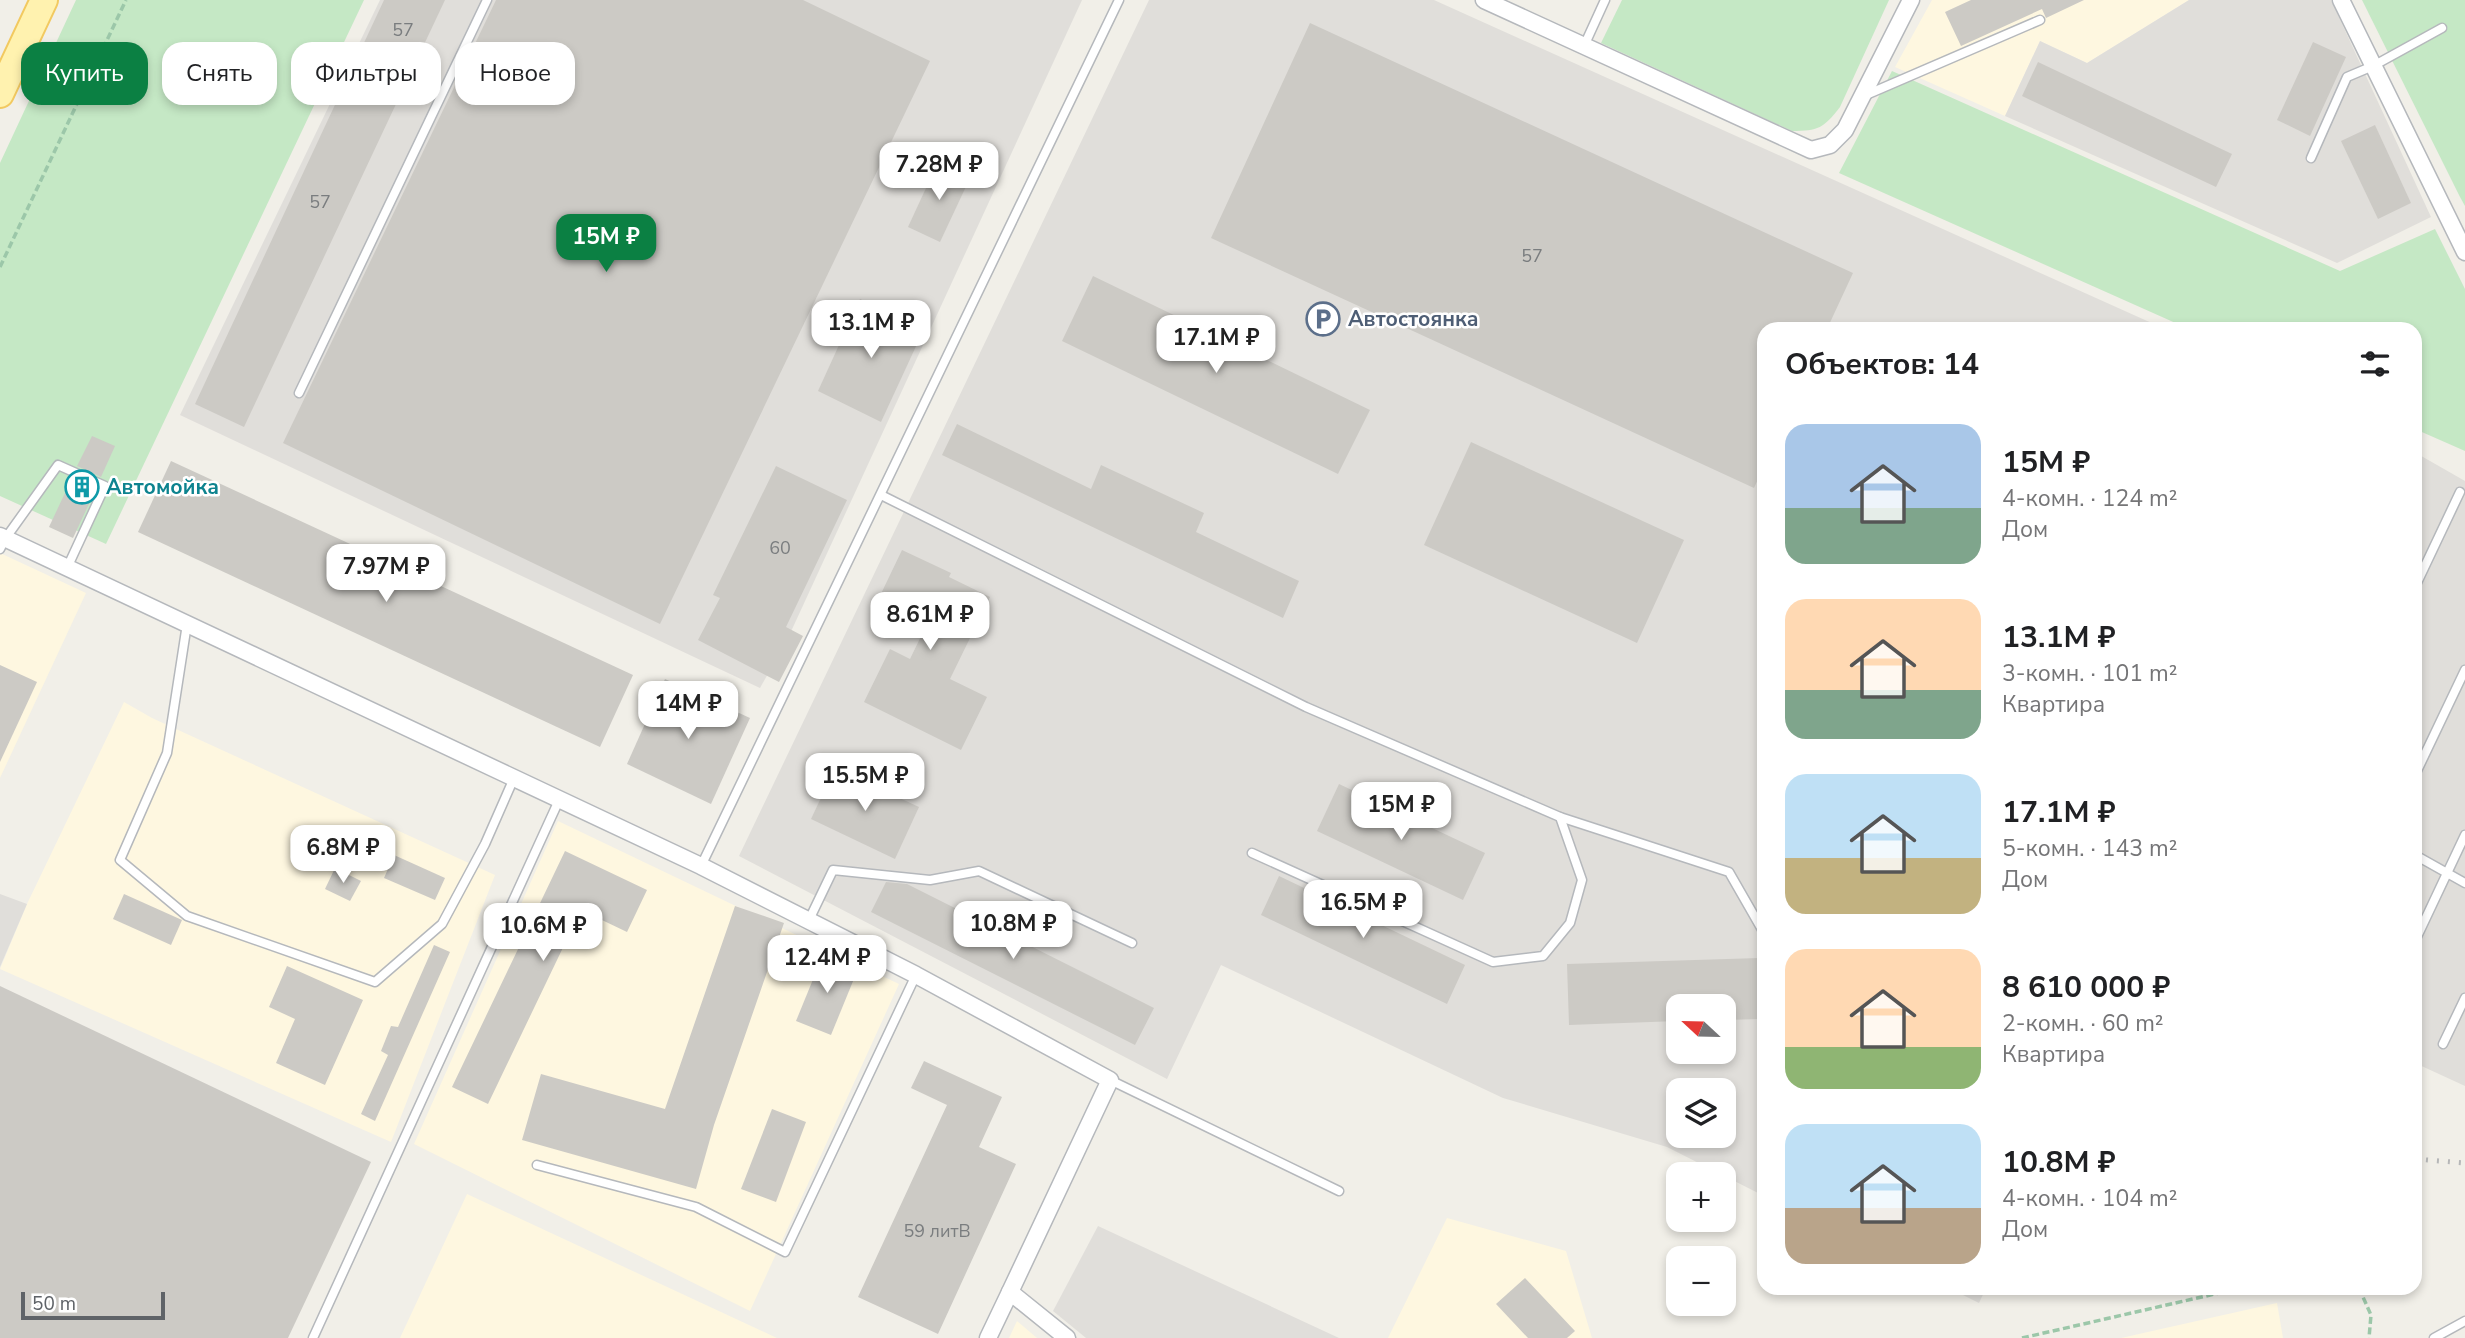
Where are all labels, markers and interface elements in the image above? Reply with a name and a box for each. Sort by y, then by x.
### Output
house number: 57 [392,18,414,42]
chip: Купить [21,42,148,105]
chip: Снять [162,42,277,105]
chip: Фильтры [291,42,441,105]
chip: Новое [455,42,575,105]
pin: 7.28M ₽ [874,142,1004,202]
text: 7.28M ₽ [895,149,983,180]
house number: 57 [309,190,331,214]
pin: 15M ₽ [557,215,655,274]
text: 15M ₽ [572,221,640,252]
house number: 57 [1521,244,1543,268]
pin: 13.1M ₽ [806,300,936,360]
parking icon: Автостоянка [1304,300,1342,338]
place label: Автостоянка [1348,305,1478,333]
text: 13.1M ₽ [827,307,915,338]
pin: 17.1M ₽ [1151,316,1281,375]
text: 17.1M ₽ [1172,322,1260,353]
text: Объектов: 14 [1785,344,1979,385]
icon: filters [2356,345,2394,383]
text: 15M ₽ [2002,442,2090,483]
icon: home [1841,452,1925,536]
building icon: Автомойка [63,468,101,506]
place label: Автомойка [106,473,219,501]
text: 4-комн. · 124 m² [2002,483,2177,514]
text: Дом [2002,514,2048,545]
house number: 60 [769,536,791,560]
pin: 7.97M ₽ [321,544,451,604]
text: 7.97M ₽ [342,551,430,582]
pin: 8.61M ₽ [865,592,995,652]
text: 8.61M ₽ [886,599,974,630]
text: 13.1M ₽ [2002,617,2116,658]
icon: home [1841,627,1925,711]
text: 3-комн. · 101 m² [2002,658,2177,689]
pin: 14M ₽ [639,682,737,741]
text: 14M ₽ [654,688,722,719]
text: Квартира [2002,689,2105,720]
pin: 15.5M ₽ [800,754,930,813]
text: 15.5M ₽ [821,760,909,791]
pin: 15M ₽ [1352,782,1450,842]
text: 15M ₽ [1367,789,1435,820]
text: 17.1M ₽ [2002,792,2116,833]
icon: home [1841,802,1925,886]
pin: 6.8M ₽ [286,826,400,885]
text: 6.8M ₽ [306,832,380,863]
text: 5-комн. · 143 m² [2002,833,2177,864]
text: Дом [2002,864,2048,895]
pin: 16.5M ₽ [1298,880,1428,940]
text: 16.5M ₽ [1319,887,1407,918]
pin: 10.8M ₽ [948,902,1078,961]
pin: 10.6M ₽ [478,904,608,963]
text: 10.8M ₽ [969,908,1057,939]
text: 10.6M ₽ [499,910,587,941]
pin: 12.4M ₽ [762,936,892,995]
text: 12.4M ₽ [783,942,871,973]
text: 8 610 000 ₽ [2002,967,2170,1008]
icon: home [1841,977,1925,1061]
north arrow [1666,994,1736,1064]
map controls [1666,994,1736,1316]
text: 2-комн. · 60 m² [2002,1008,2164,1039]
text: Квартира [2002,1039,2105,1070]
button: layers [1666,1078,1736,1148]
text: 10.8M ₽ [2002,1142,2116,1183]
icon: home [1841,1152,1925,1236]
button: + [1666,1162,1736,1232]
text: 4-комн. · 104 m² [2002,1183,2177,1214]
text: Дом [2002,1214,2048,1245]
house number: 59 литВ [903,1219,971,1243]
button: − [1666,1246,1736,1316]
scale bar [21,1289,164,1321]
text: 50 m [32,1291,76,1317]

